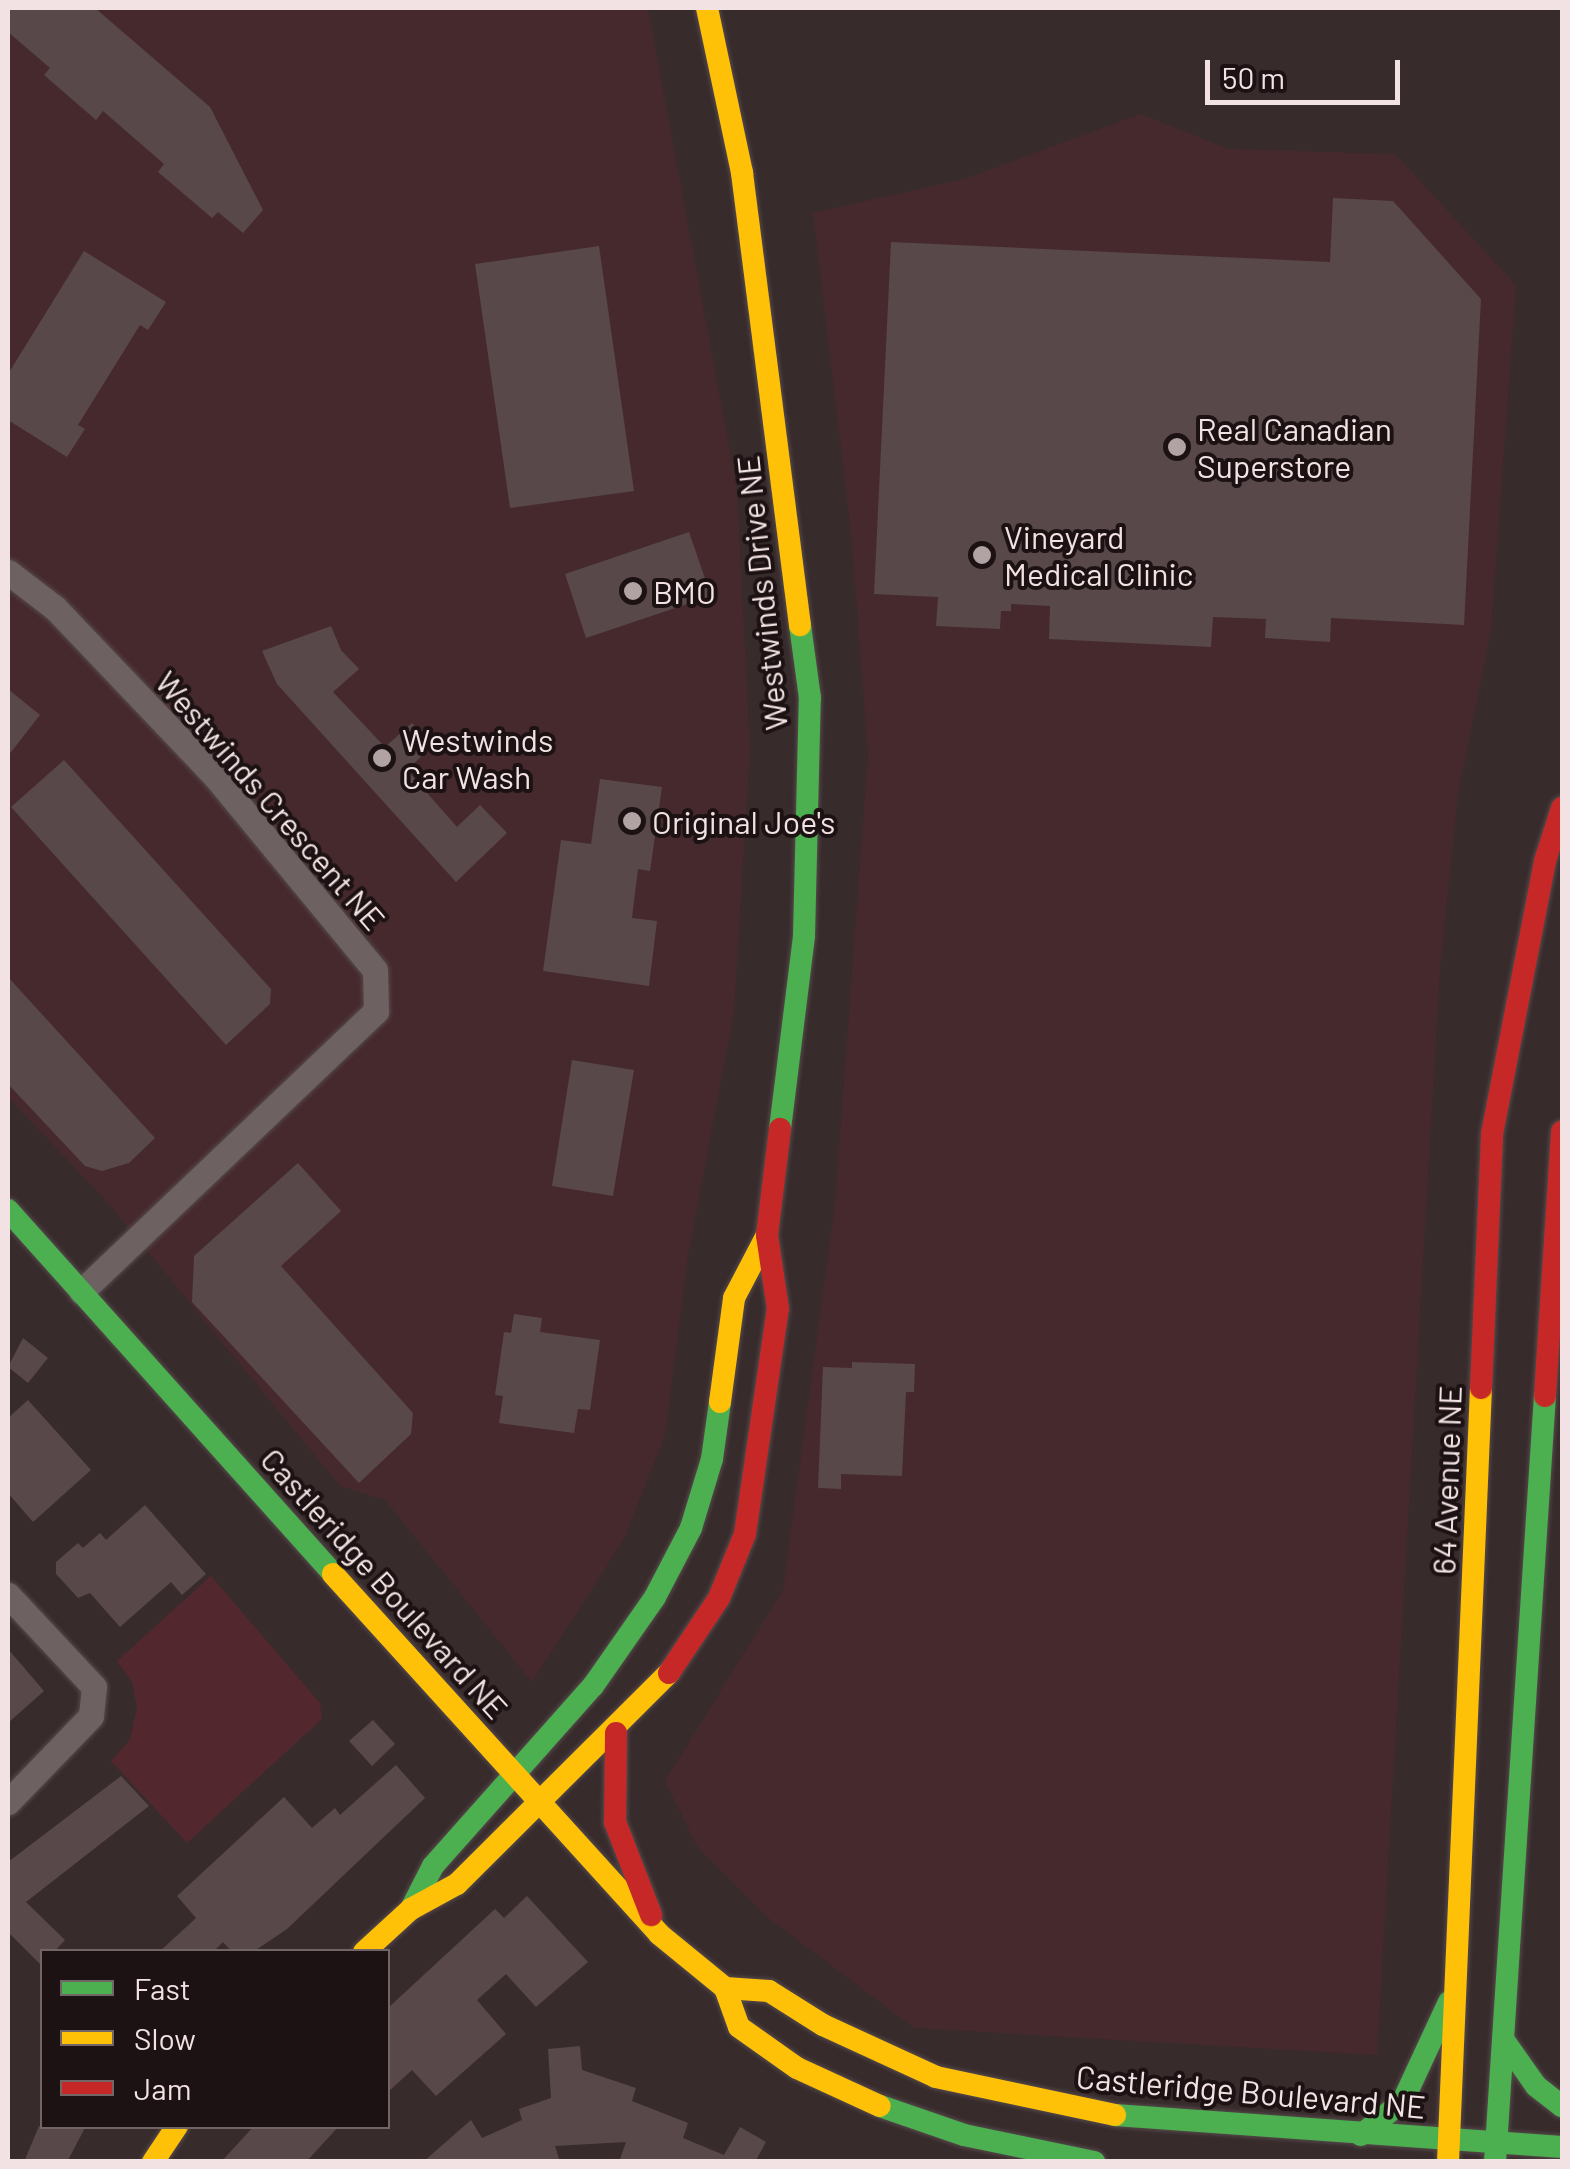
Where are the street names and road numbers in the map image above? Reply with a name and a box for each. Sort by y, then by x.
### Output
street label: Westwinds Drive NE [727,454,795,732]
street label: Westwinds Crescent NE [148,663,394,937]
street label: 64 Avenue NE [1424,1385,1468,1575]
street label: Castleridge Boulevard NE [253,1440,517,1726]
street label: Castleridge Boulevard NE [1075,2057,1427,2125]

